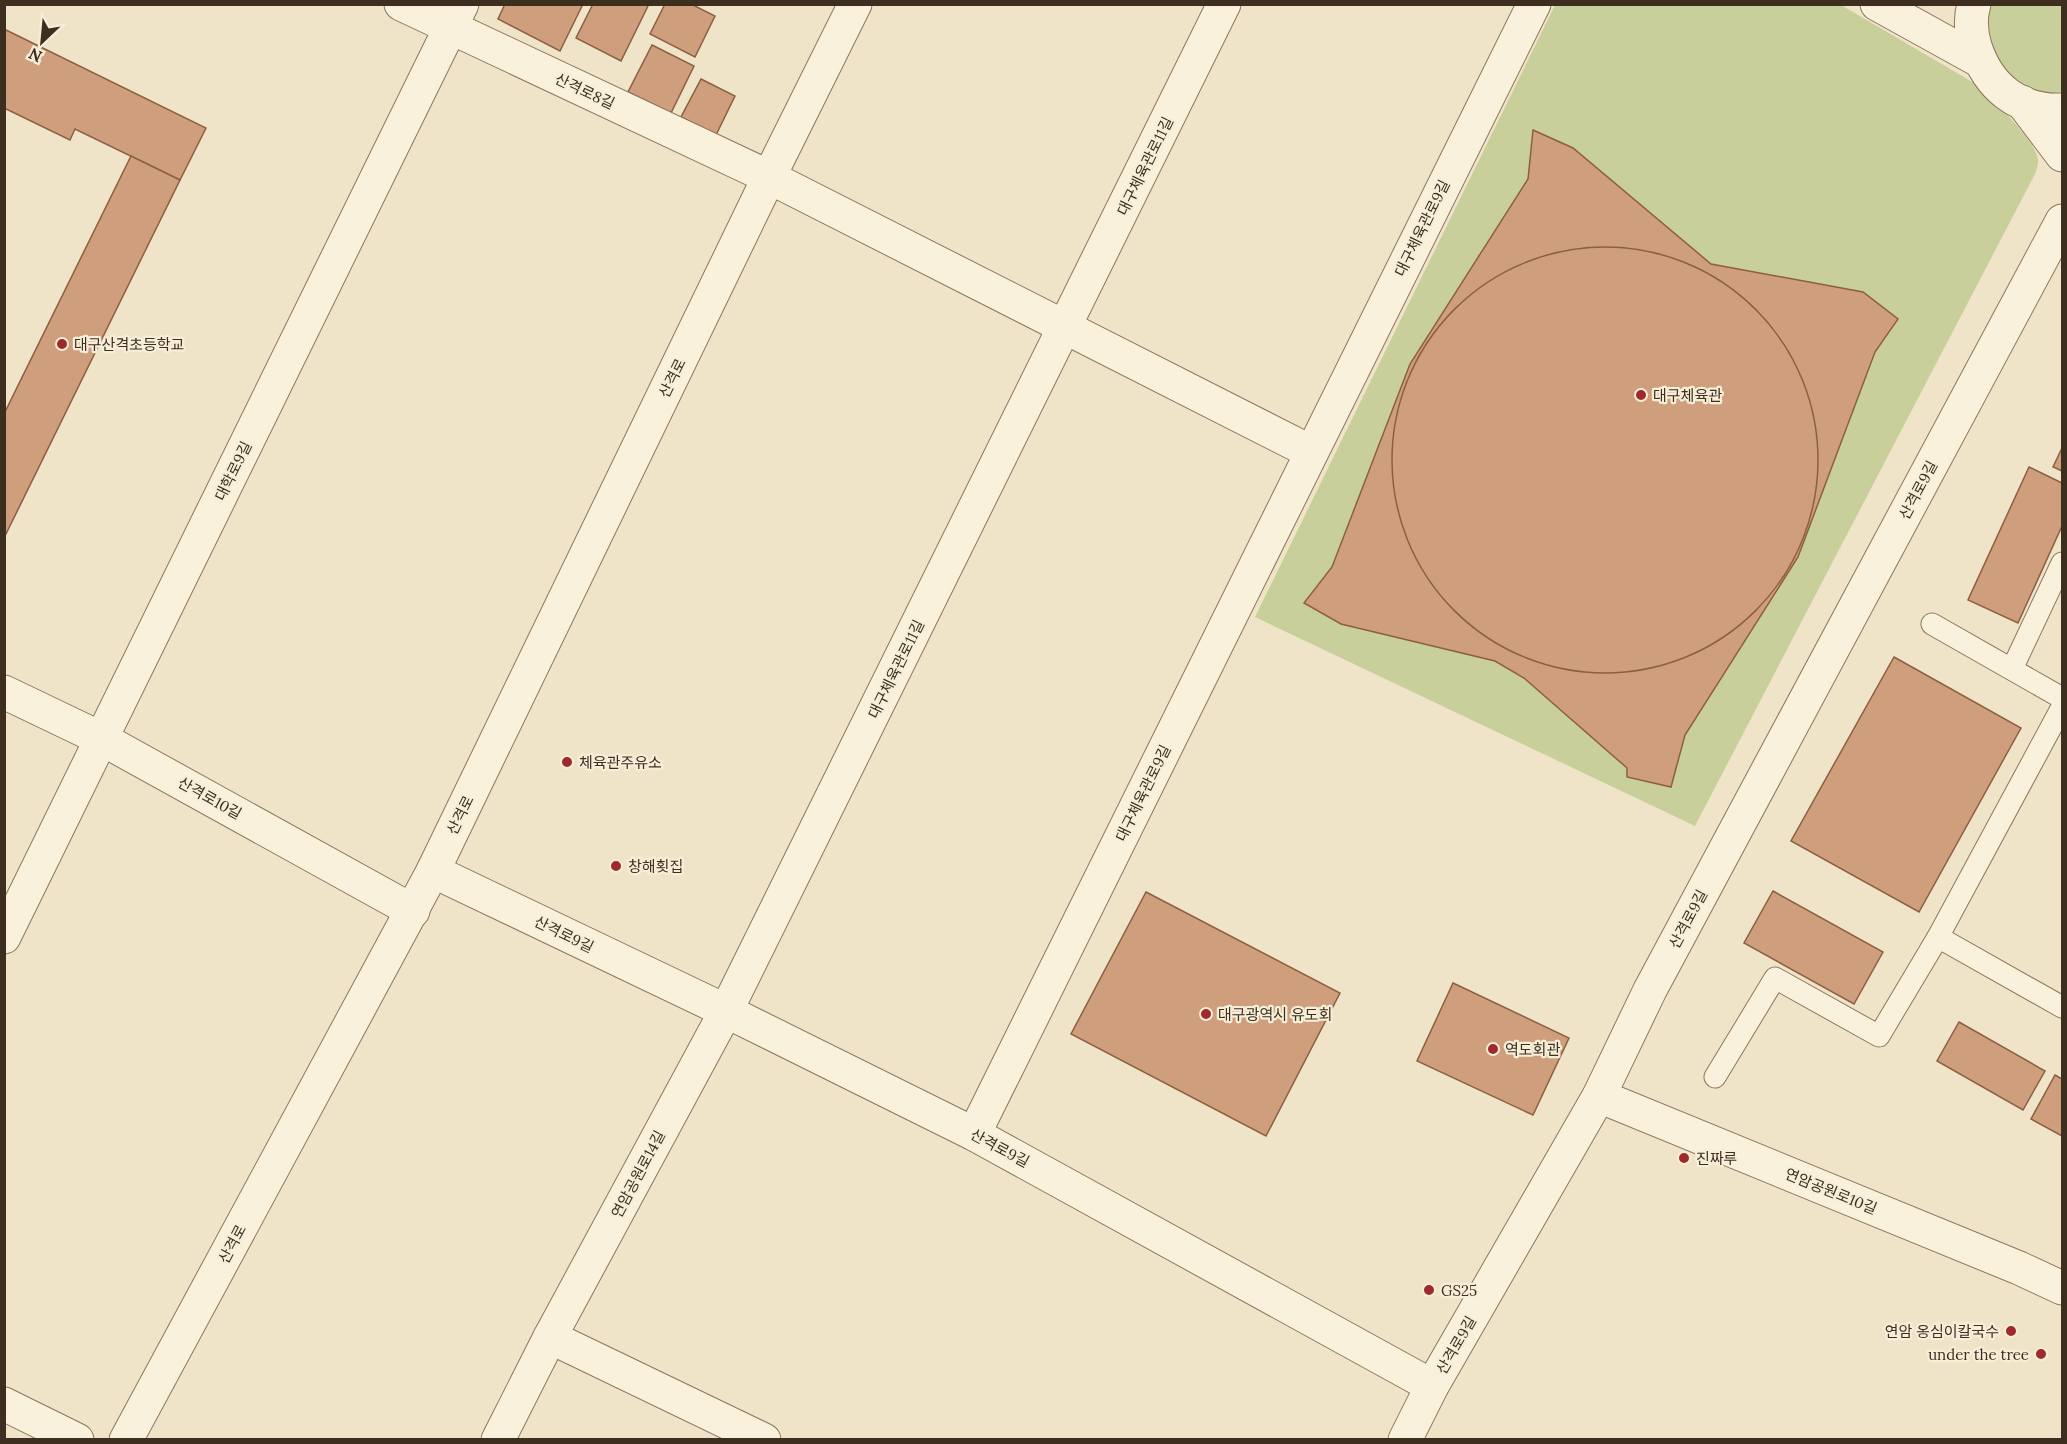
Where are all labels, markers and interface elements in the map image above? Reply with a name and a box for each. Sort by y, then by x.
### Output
north arrow [12,12,72,72]
text: N [25,44,45,67]
street label: 산격로8길 [552,69,618,113]
street label: 대구체육관로11길 [1113,114,1177,218]
street label: 대구체육관로9길 [1390,177,1454,279]
place label: 대구산격초등학교 [74,335,184,354]
marker: 대구산격초등학교 [55,337,69,351]
street label: 산격로 [654,355,690,401]
place label: 대구체육관 [1653,386,1722,405]
marker: 대구체육관 [1634,388,1648,402]
street label: 대학로9길 [210,438,256,504]
street label: 산격로9길 [1895,457,1941,523]
street label: 대구체육관로11길 [864,617,928,721]
street label: 대구체육관로9길 [1111,742,1175,844]
place label: 체육관주유소 [579,753,662,772]
marker: 체육관주유소 [560,755,574,769]
street label: 산격로10길 [175,773,245,823]
street label: 산격로 [442,792,478,838]
place label: 창해횟집 [628,857,683,876]
marker: 창해횟집 [609,859,623,873]
street label: 산격로9길 [1665,886,1711,952]
street label: 산격로9길 [531,911,597,957]
place label: 대구광역시 유도회 [1218,1005,1332,1024]
marker: 대구광역시 유도회 [1199,1007,1213,1021]
place label: 역도회관 [1505,1040,1560,1059]
marker: 역도회관 [1486,1042,1500,1056]
street label: 산격로9길 [967,1125,1033,1171]
street label: 연암공원로14길 [607,1127,669,1221]
place label: 진짜루 [1696,1149,1737,1168]
marker: 진짜루 [1677,1151,1691,1165]
street label: 연암공원로10길 [1782,1164,1880,1218]
street label: 산격로 [214,1221,250,1267]
place label: GS25 [1441,1281,1477,1300]
marker: GS25 [1422,1283,1436,1297]
street label: 산격로9길 [1432,1313,1480,1377]
place label: 연암 옹심이칼국수 [1885,1322,1999,1341]
marker: 연암 옹심이칼국수 [2004,1324,2018,1338]
place label: under the tree [1928,1345,2029,1364]
marker: under the tree [2034,1347,2048,1361]

